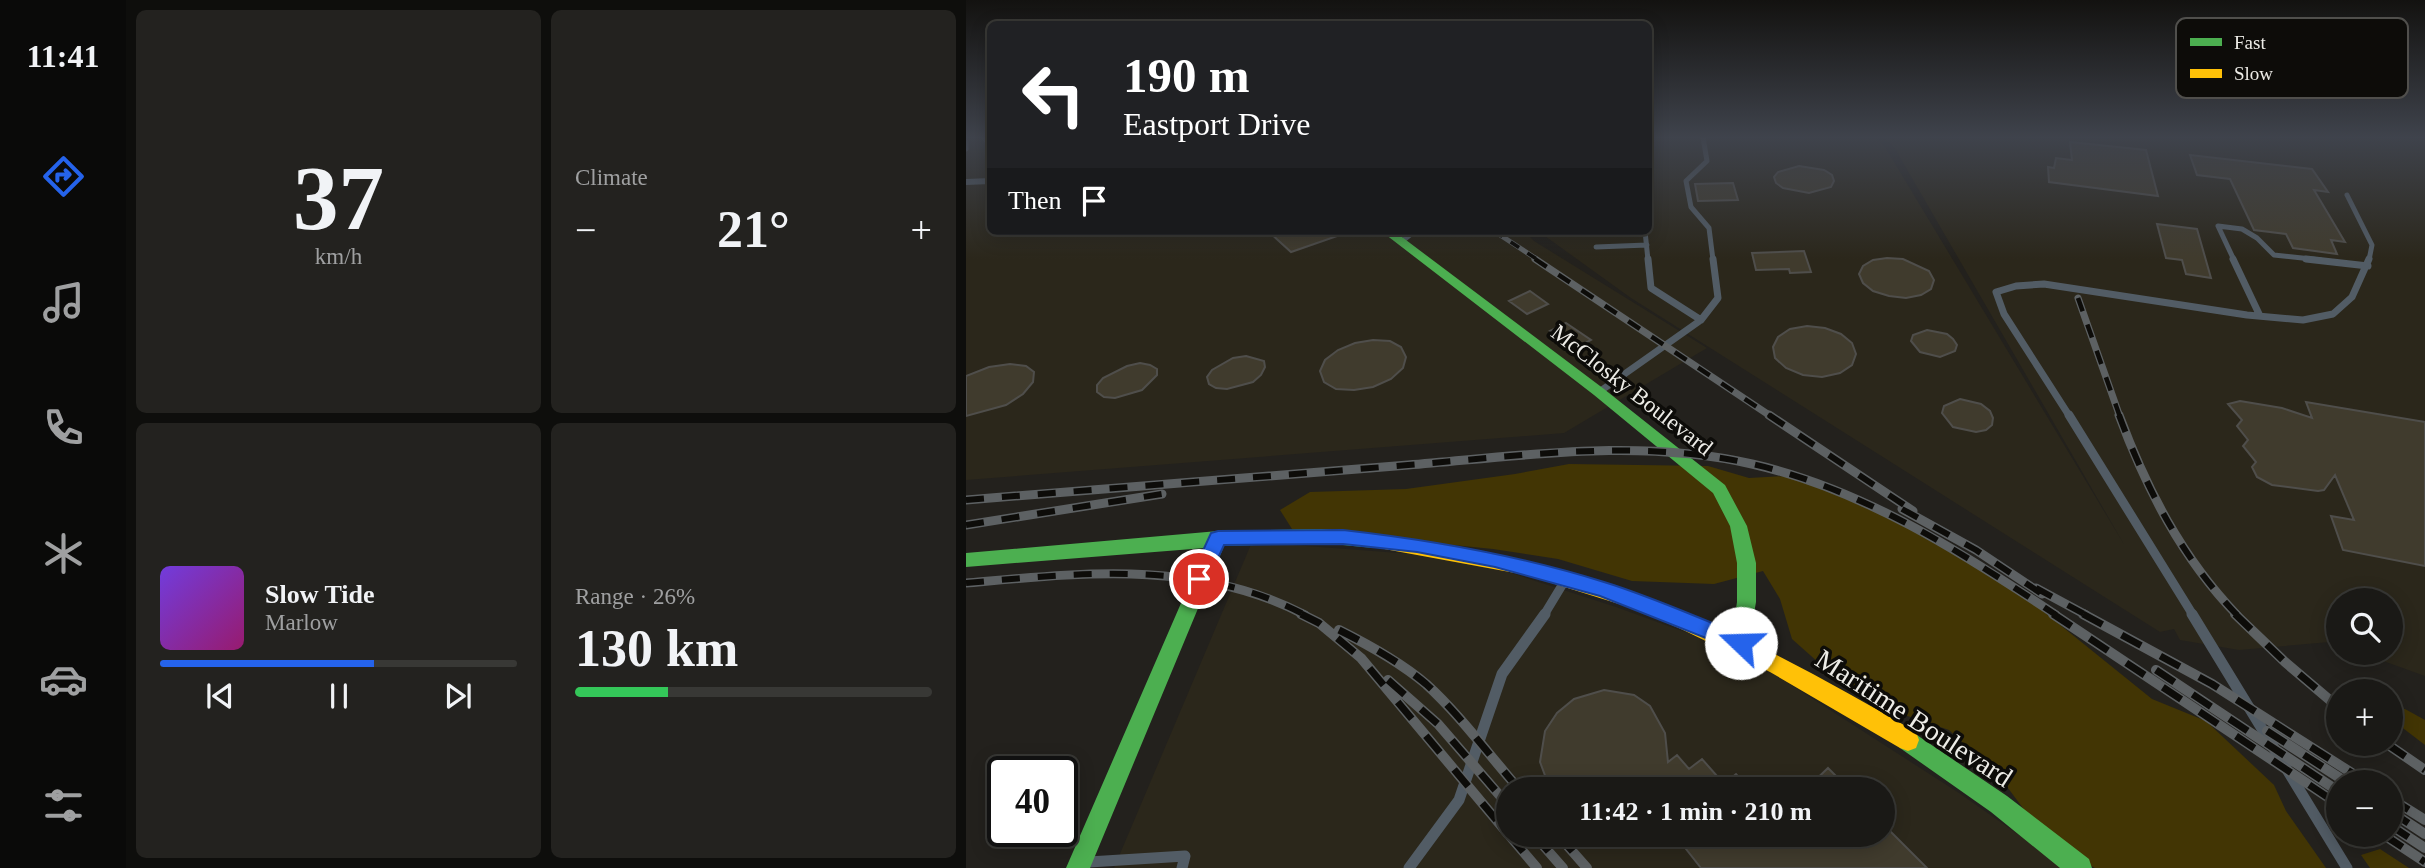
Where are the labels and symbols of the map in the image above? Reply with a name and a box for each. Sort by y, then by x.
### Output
legend [2176,18,2408,98]
text: Fast [2234,32,2266,53]
text: Slow [2234,63,2273,84]
street label: McClosky Boulevard [1547,319,1718,461]
pin [1169,549,1229,609]
position arrow [1704,606,1778,680]
street label: Maritime Boulevard [1810,643,2018,793]
speed limit sign: 40 [987,756,1078,847]

